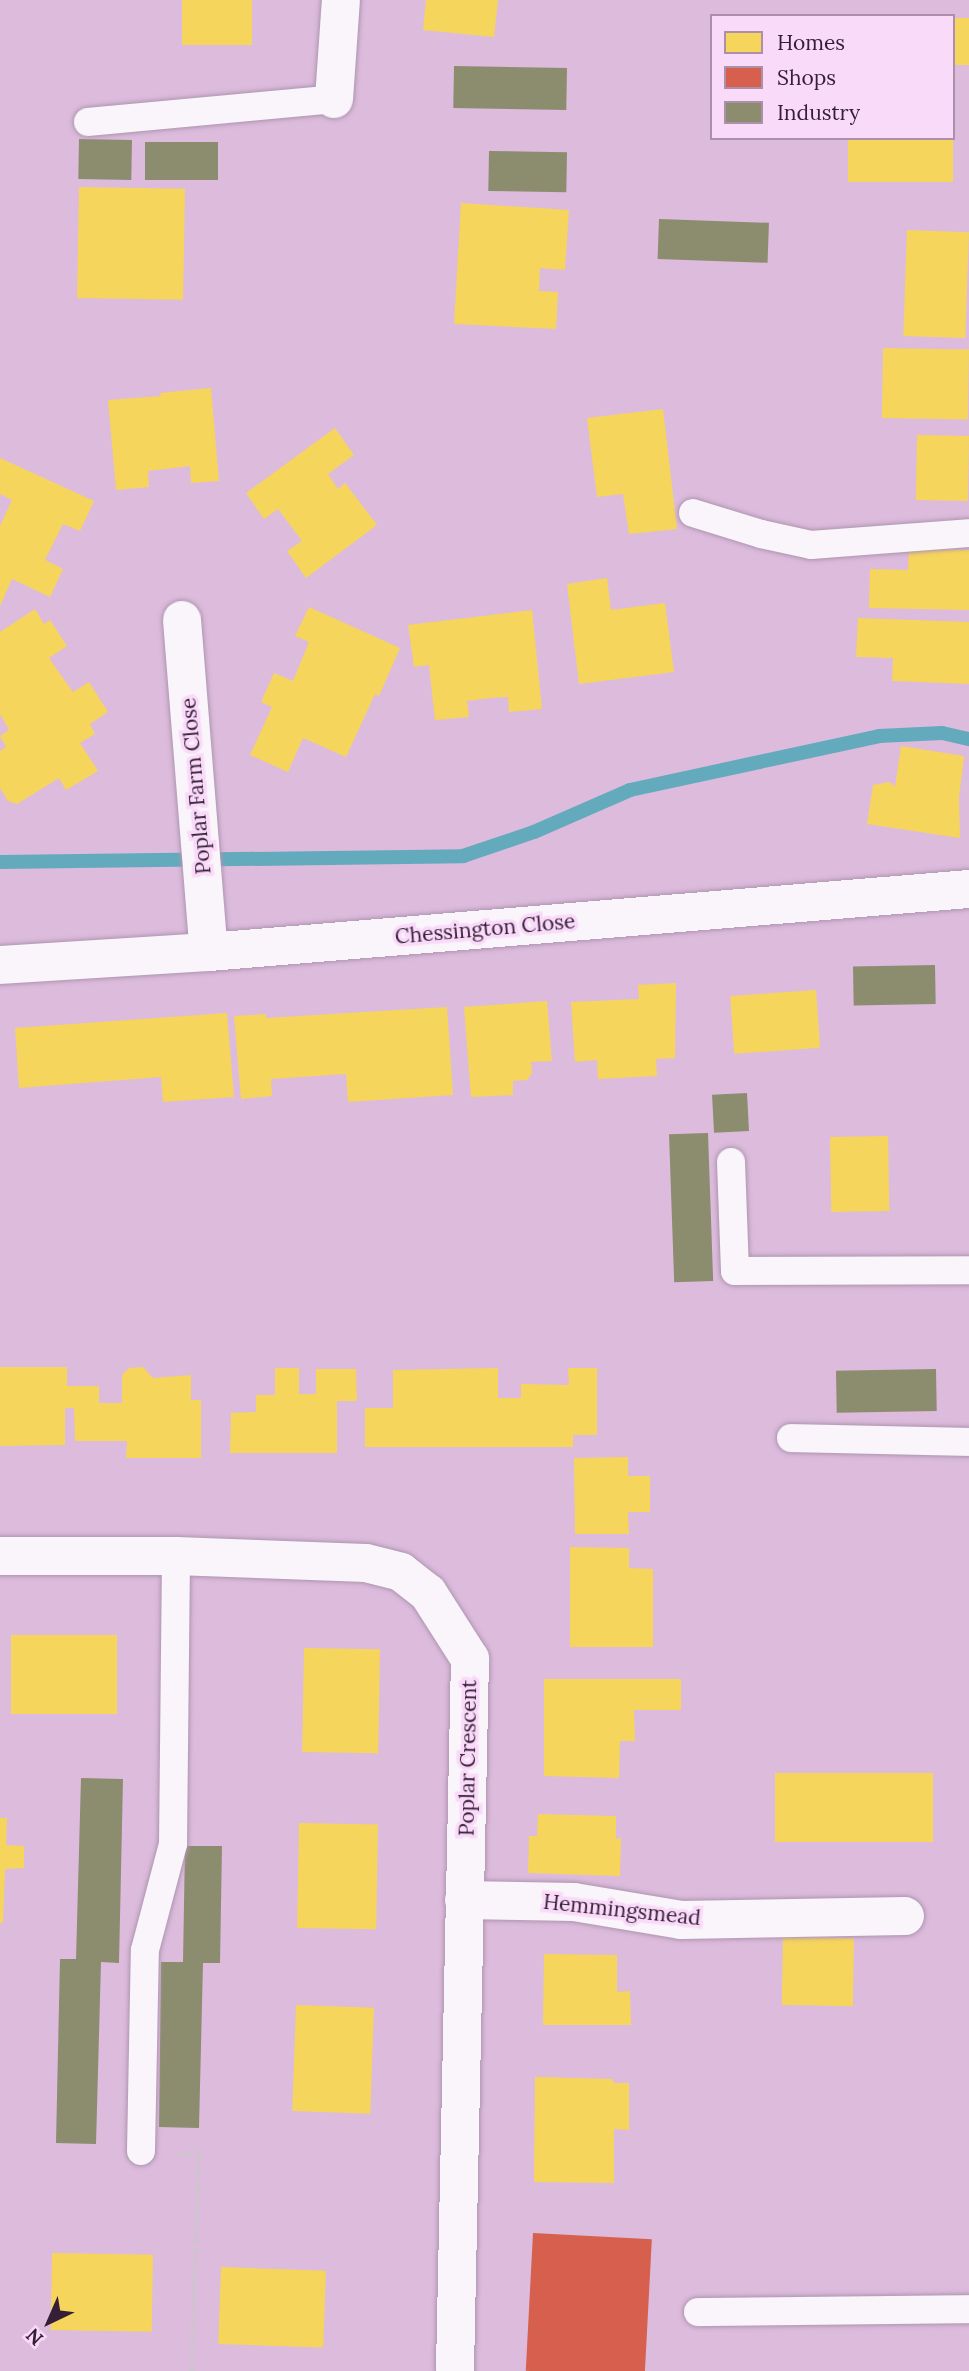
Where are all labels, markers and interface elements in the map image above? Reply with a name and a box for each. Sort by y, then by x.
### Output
legend [710,14,955,140]
text: Homes [777,29,845,56]
text: Shops [777,64,836,91]
text: Industry [777,99,860,126]
street label: Poplar Farm Close [176,697,216,875]
street label: Chessington Close [394,909,576,949]
street label: Poplar Crescent [454,1680,482,1836]
street label: Hemmingsmead [542,1889,702,1931]
north arrow [14,2287,84,2357]
text: N [21,2323,48,2351]

